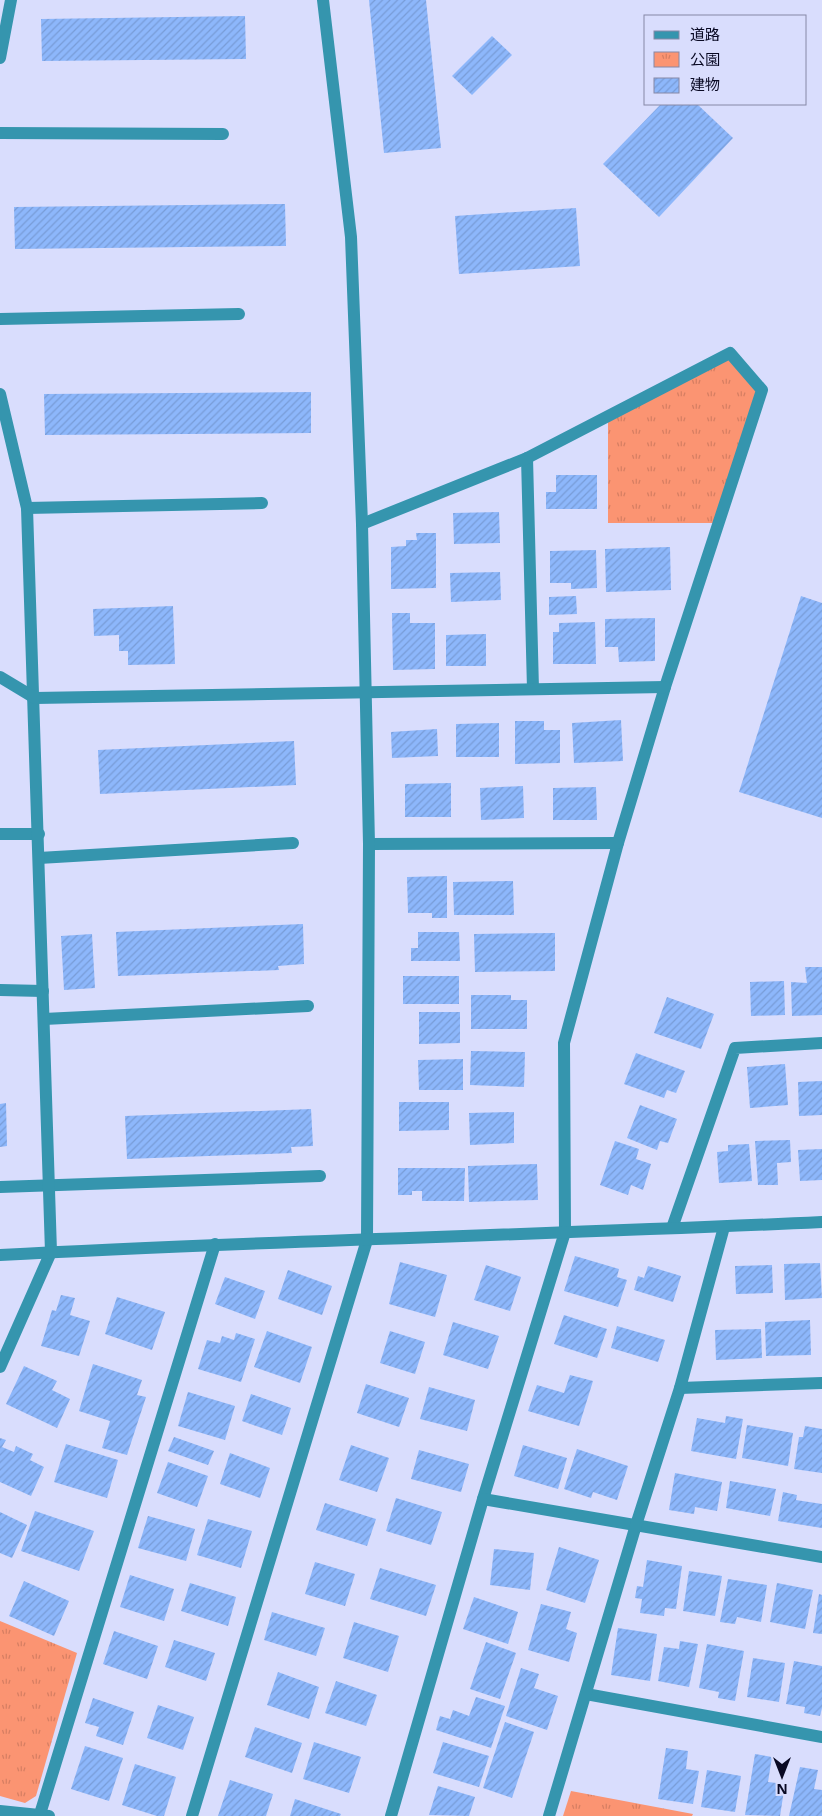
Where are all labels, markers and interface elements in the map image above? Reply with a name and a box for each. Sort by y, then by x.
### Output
legend [644,15,807,105]
text: 道路 [690,24,720,44]
text: 公園 [690,49,720,69]
text: 建物 [690,74,720,94]
north arrow [757,1751,807,1801]
text: N [776,1780,788,1799]

